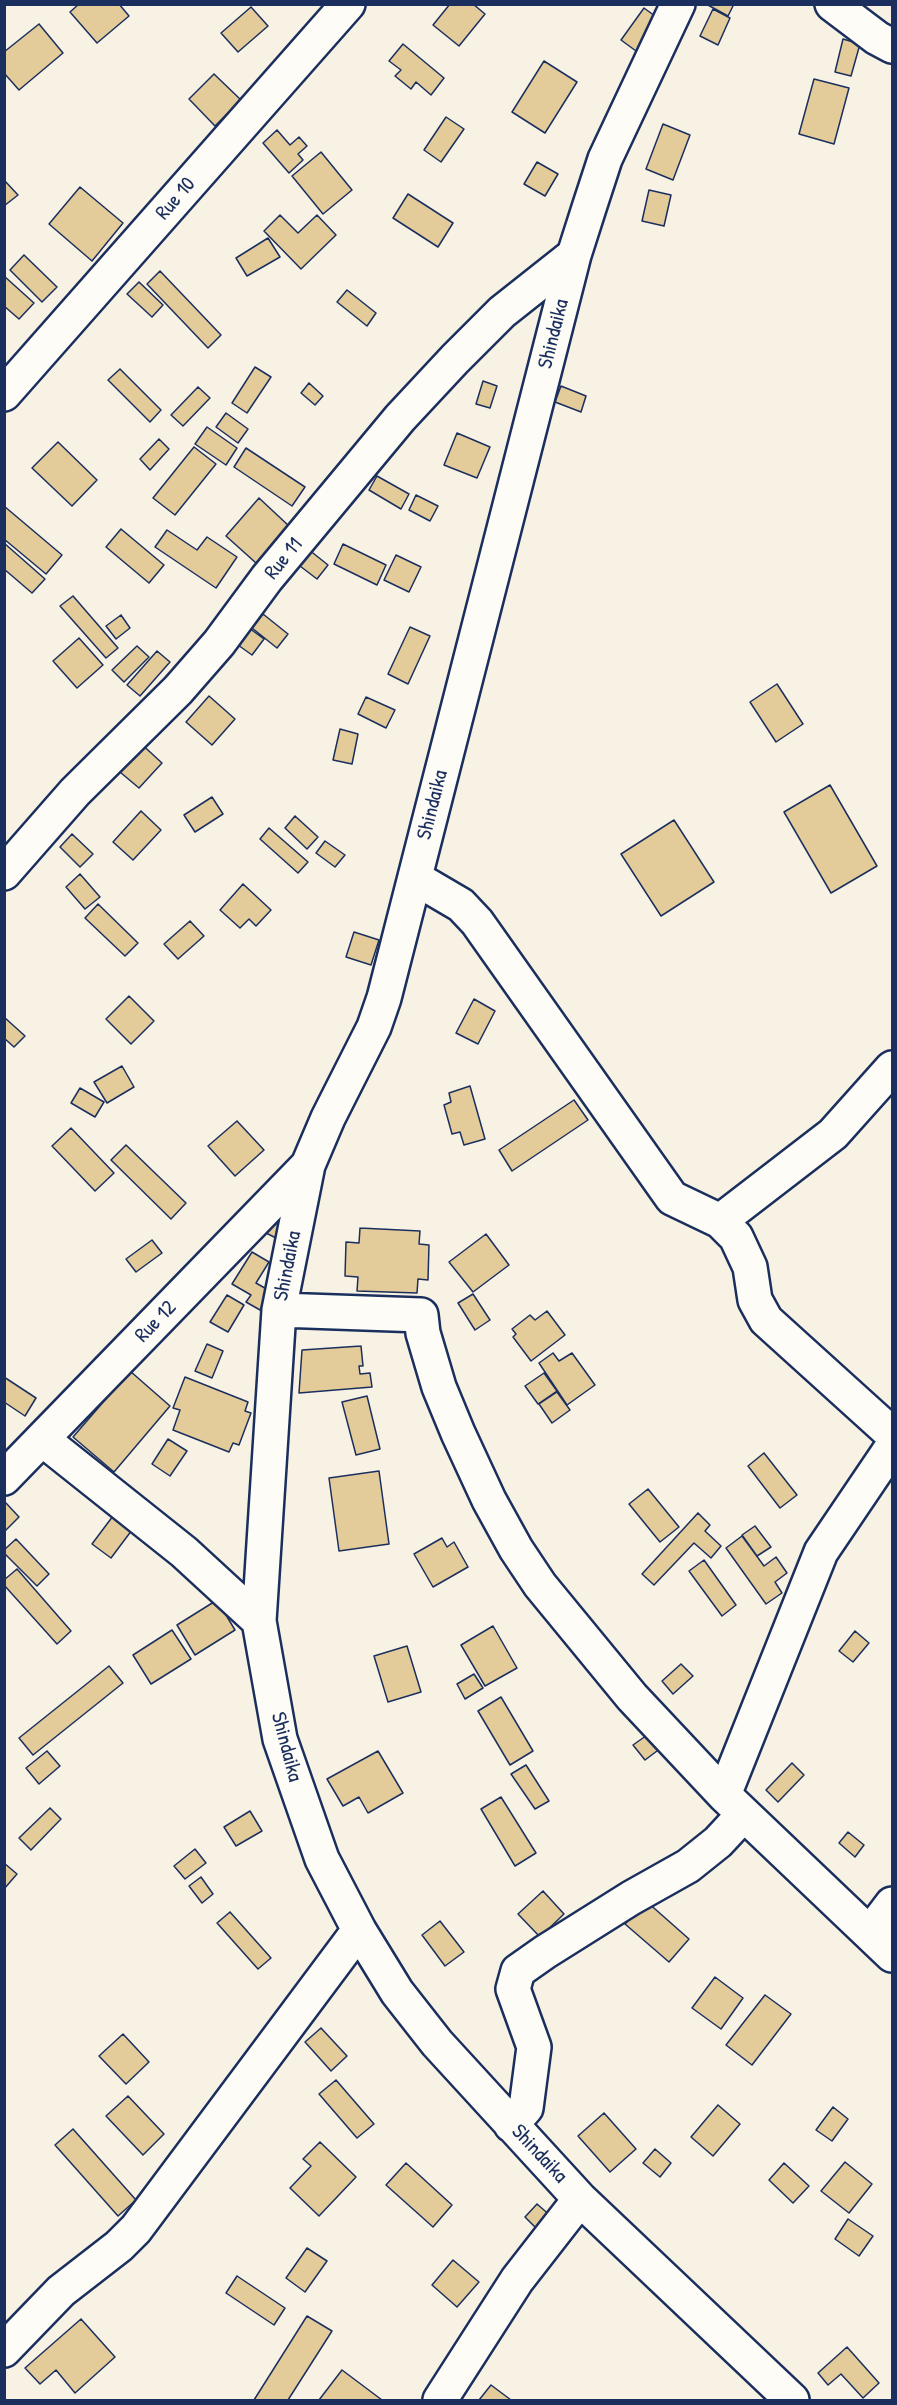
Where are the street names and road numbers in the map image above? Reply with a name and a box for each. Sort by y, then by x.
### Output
street label: Rue 10 [151,173,201,225]
street label: Shindaika [533,297,575,371]
street label: Rue 11 [260,533,308,585]
street label: Shindaika [412,768,454,842]
street label: Shindaika [269,1229,307,1303]
street label: Rue 12 [130,1296,182,1348]
street label: Shindaika [265,1710,307,1784]
street label: Shindaika [506,2120,572,2188]

